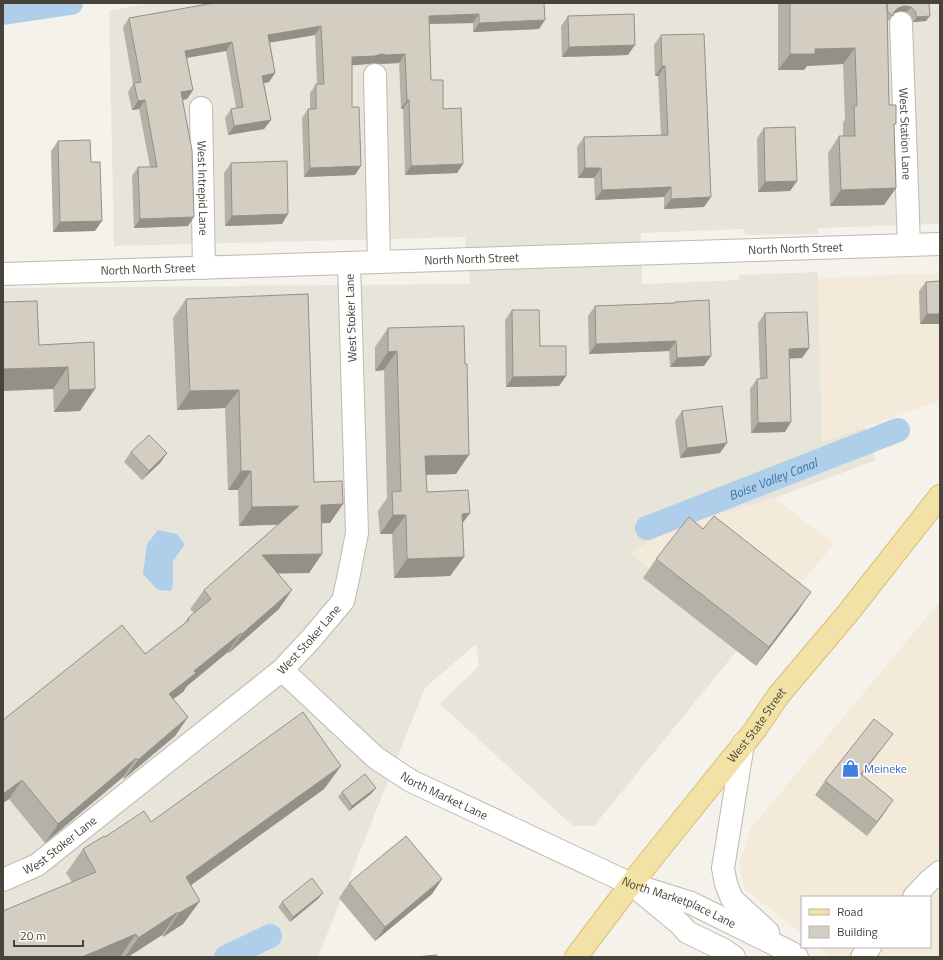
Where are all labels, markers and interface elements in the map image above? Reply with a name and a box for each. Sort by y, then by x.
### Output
street label: West Station Lane [894,88,917,180]
street label: West Intrepid Lane [193,140,213,236]
street label: North North Street [748,237,844,259]
street label: North North Street [424,247,520,270]
street label: North North Street [100,258,196,280]
street label: West Stoker Lane [339,273,362,363]
water label: Boise Valley Canal [726,452,822,505]
street label: West Stoker Lane [272,600,345,679]
street label: West State Street [722,682,791,767]
shop icon: Meineke [841,759,861,779]
place label: Meineke [864,759,907,778]
street label: North Market Lane [397,767,491,825]
street label: West Stoker Lane [20,811,101,879]
street label: North Marketplace Lane [619,871,739,933]
legend [801,896,931,948]
text: Road [837,902,863,921]
scale bar [14,922,83,948]
text: Building [837,922,878,941]
text: 20 m [20,926,46,945]

